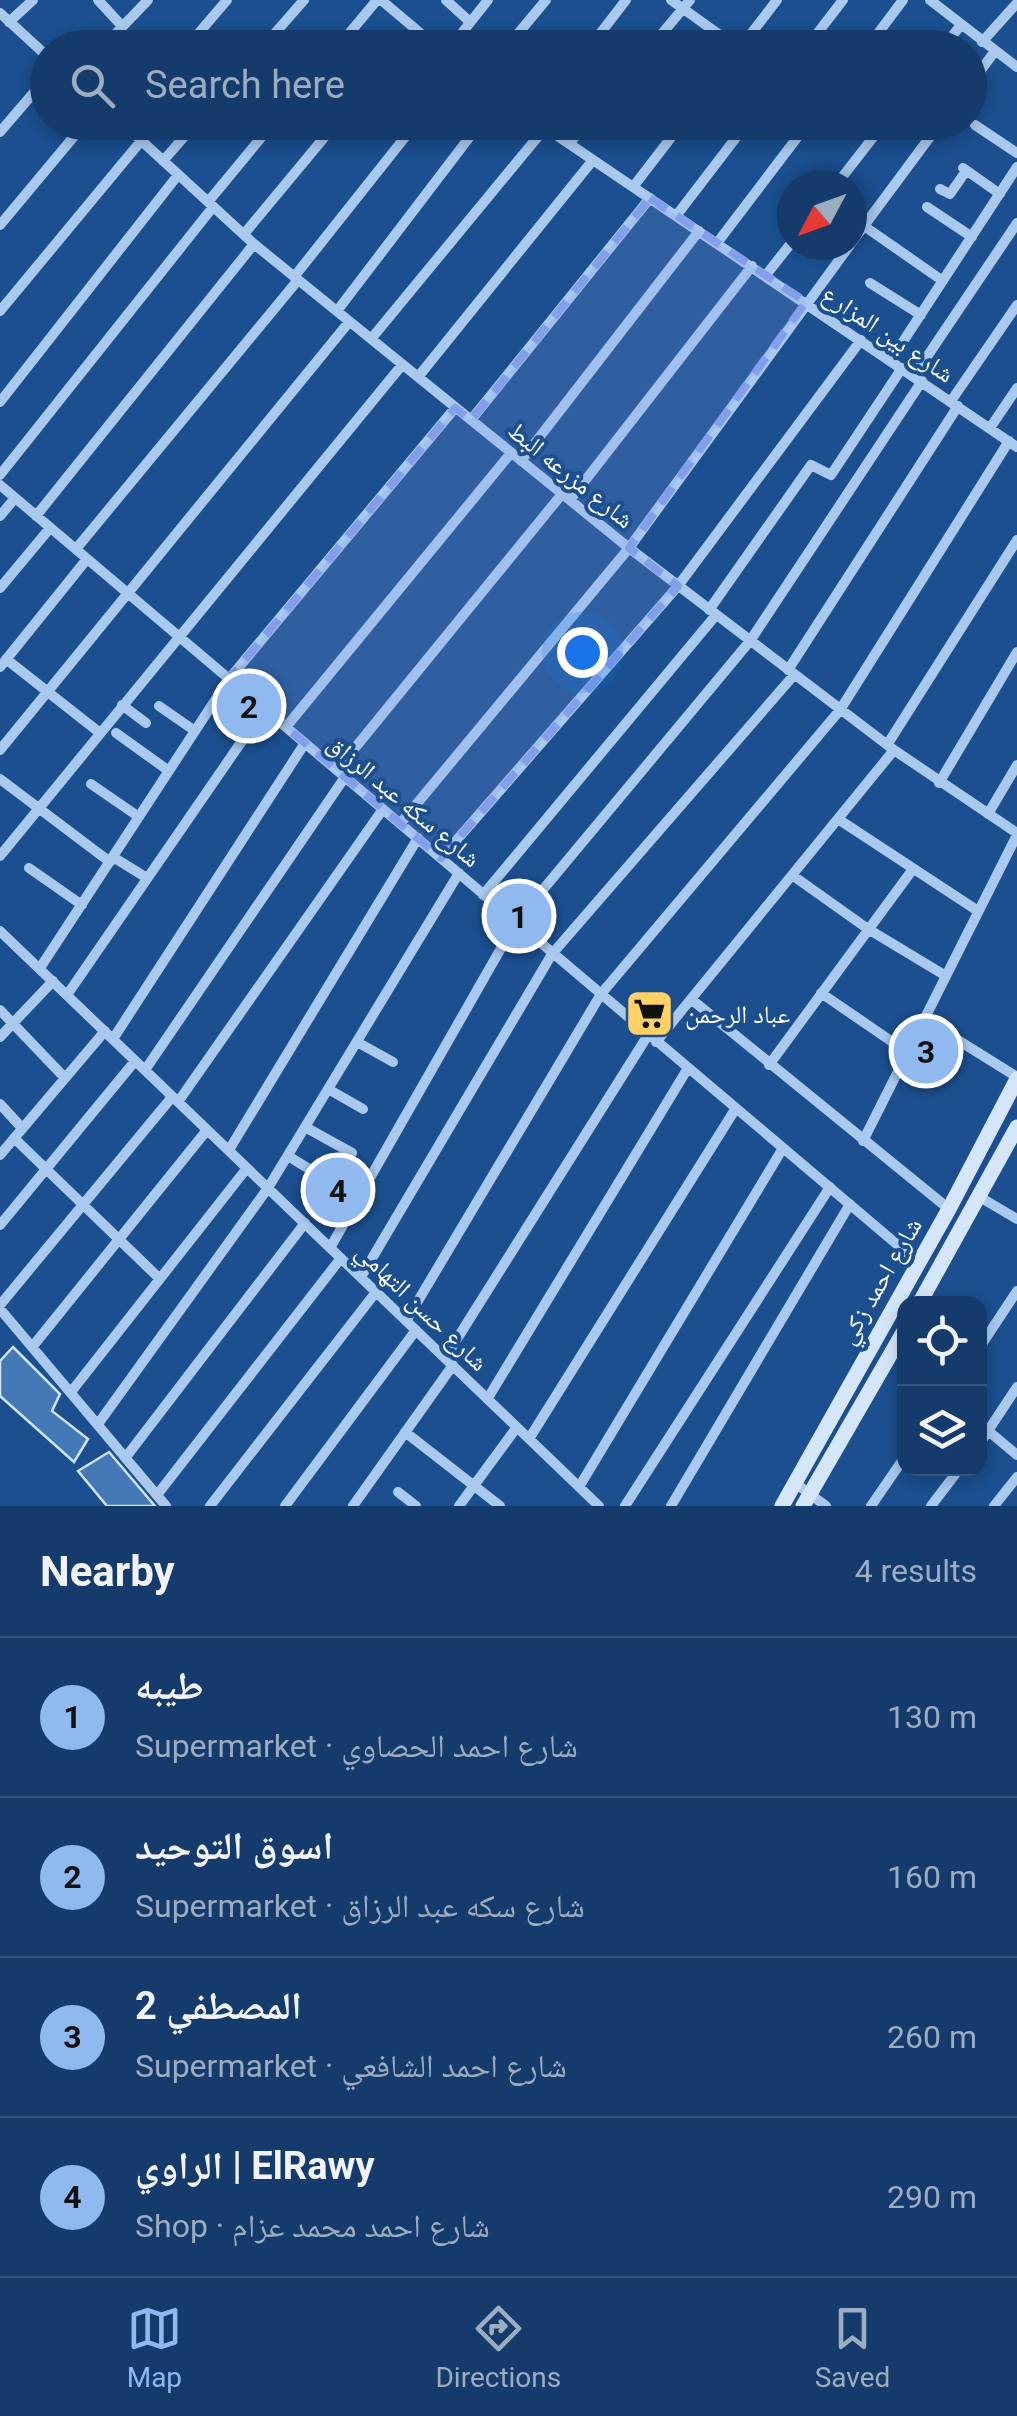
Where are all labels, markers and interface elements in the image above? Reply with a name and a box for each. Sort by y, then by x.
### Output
search box [30,30,987,140]
icon: search [65,58,120,113]
text: Search here [145,63,345,107]
north arrow [777,170,867,260]
street label: شارع بين المزارع [816,279,959,390]
street label: شارع مزرعه البط [502,416,640,535]
your location [557,627,608,678]
pin: 2 [216,668,282,744]
street label: شارع سكه عبد الرزاق [321,729,486,874]
pin: 1 [486,878,552,954]
supermarket icon: عباد الرحمن [624,988,676,1040]
place label: عباد الرحمن [685,1000,790,1030]
pin: 3 [894,1014,958,1088]
pin: 4 [306,1152,370,1228]
street label: شارع احمد زكي [832,1213,932,1352]
street label: شارع حسن التهامي [346,1237,494,1381]
map controls [897,1296,987,1476]
button: locate [897,1296,987,1386]
button: layers [897,1386,987,1476]
text: Nearby [40,1547,175,1596]
text: 4 results [855,1552,977,1590]
text: طيبه [135,1664,204,1708]
text: 1 [63,1698,82,1736]
text: 130 m [887,1698,977,1736]
text: Supermarket · شارع احمد الحصاوي [135,1727,578,1765]
text: اسوق التوحيد [135,1824,333,1868]
text: 2 [63,1858,82,1896]
text: 160 m [887,1858,977,1896]
text: Supermarket · شارع سكه عبد الرزاق [135,1887,585,1925]
text: المصطفي 2 [135,1984,302,2028]
text: 3 [63,2018,82,2056]
text: 260 m [887,2018,977,2056]
text: Supermarket · شارع احمد الشافعي [135,2047,567,2085]
text: الراوي | ElRawy [135,2144,375,2188]
text: 4 [63,2178,82,2216]
text: 290 m [887,2178,977,2216]
text: Shop · شارع احمد محمد عزام [135,2207,490,2245]
tab: Map [127,2301,182,2394]
tab: Directions [435,2301,561,2394]
tab: Saved [815,2301,890,2394]

